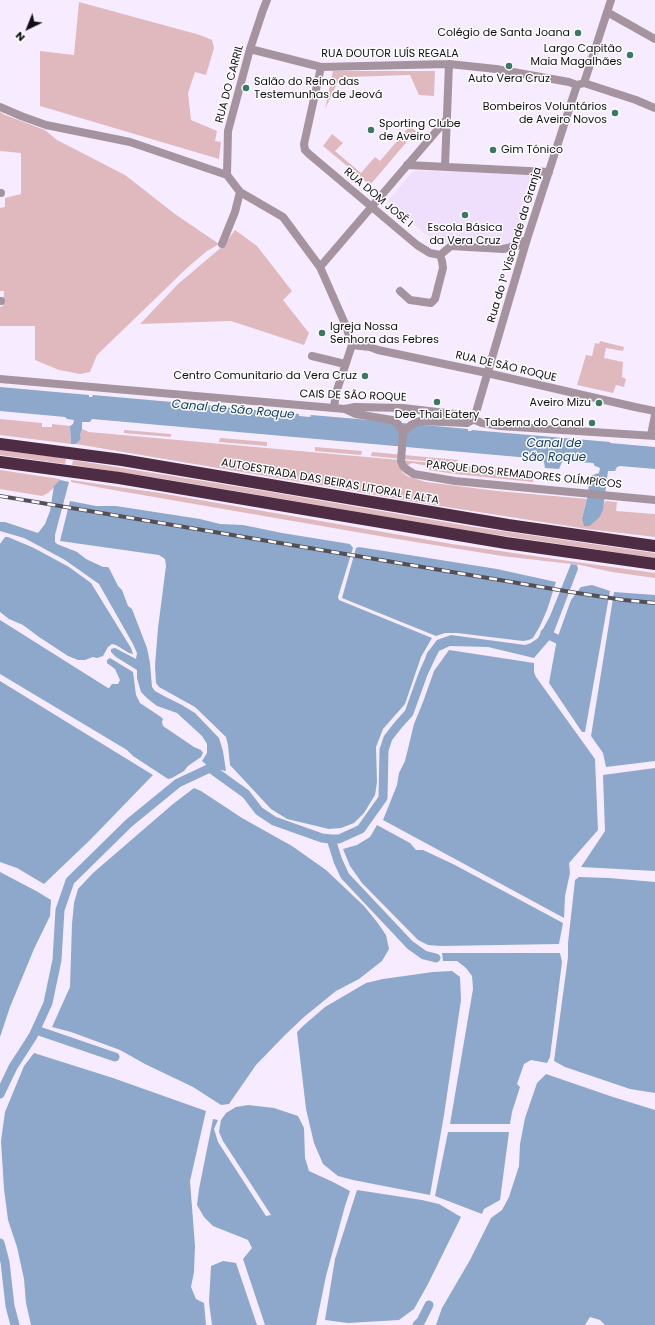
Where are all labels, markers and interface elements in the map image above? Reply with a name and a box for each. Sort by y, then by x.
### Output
north arrow [8,8,48,48]
place label: Colégio de Santa Joana [438,26,570,40]
text: N [11,28,28,45]
marker: Colégio de Santa Joana [573,28,583,38]
place label: Largo Capitão Maia Magalhães [530,42,622,68]
street label: RUA DO CARRIL [213,43,247,125]
street label: RUA DOUTOR LUÍS REGALA [321,47,459,61]
marker: Largo Capitão Maia Magalhães [625,50,635,60]
marker: Auto Vera Cruz [504,61,514,71]
place label: Auto Vera Cruz [468,72,550,86]
place label: Salão do Reino das Testemunhas de Jeová [254,75,382,101]
marker: Salão do Reino das Testemunhas de Jeová [241,83,251,93]
place label: Bombeiros Voluntários de Aveiro Novos [483,100,607,126]
marker: Bombeiros Voluntários de Aveiro Novos [610,108,620,118]
place label: Sporting Clube de Aveiro [379,117,461,143]
marker: Sporting Clube de Aveiro [366,125,376,135]
place label: Gim Tónico [501,143,563,157]
marker: Gim Tónico [488,145,498,155]
street label: RUA DOM JOSÉ I [341,165,415,231]
street label: Rua do 1º Visconde da Granja [485,166,545,324]
marker: Escola Básica da Vera Cruz [460,210,470,220]
place label: Escola Básica da Vera Cruz [428,221,502,247]
place label: Igreja Nossa Senhora das Febres [330,320,439,346]
marker: Igreja Nossa Senhora das Febres [317,328,327,338]
street label: RUA DE SÃO ROQUE [454,349,558,385]
place label: Centro Comunitario da Vera Cruz [174,369,357,383]
marker: Centro Comunitario da Vera Cruz [360,371,370,381]
street label: CAIS DE SÃO ROQUE [299,388,407,404]
place label: Aveiro Mizu [530,396,591,410]
water label: Canal de São Roque [171,397,295,423]
marker: Dee Thai Eatery [432,397,442,407]
marker: Aveiro Mizu [594,398,604,408]
place label: Dee Thai Eatery [395,408,479,422]
place label: Taberna do Canal [484,416,584,430]
marker: Taberna do Canal [587,418,597,428]
water label: Canal de São Roque [522,437,586,465]
street label: AUTOESTRADA DAS BEIRAS LITORAL E ALTA [220,456,440,508]
street label: PARQUE DOS REMADORES OLÍMPICOS [426,458,622,492]

